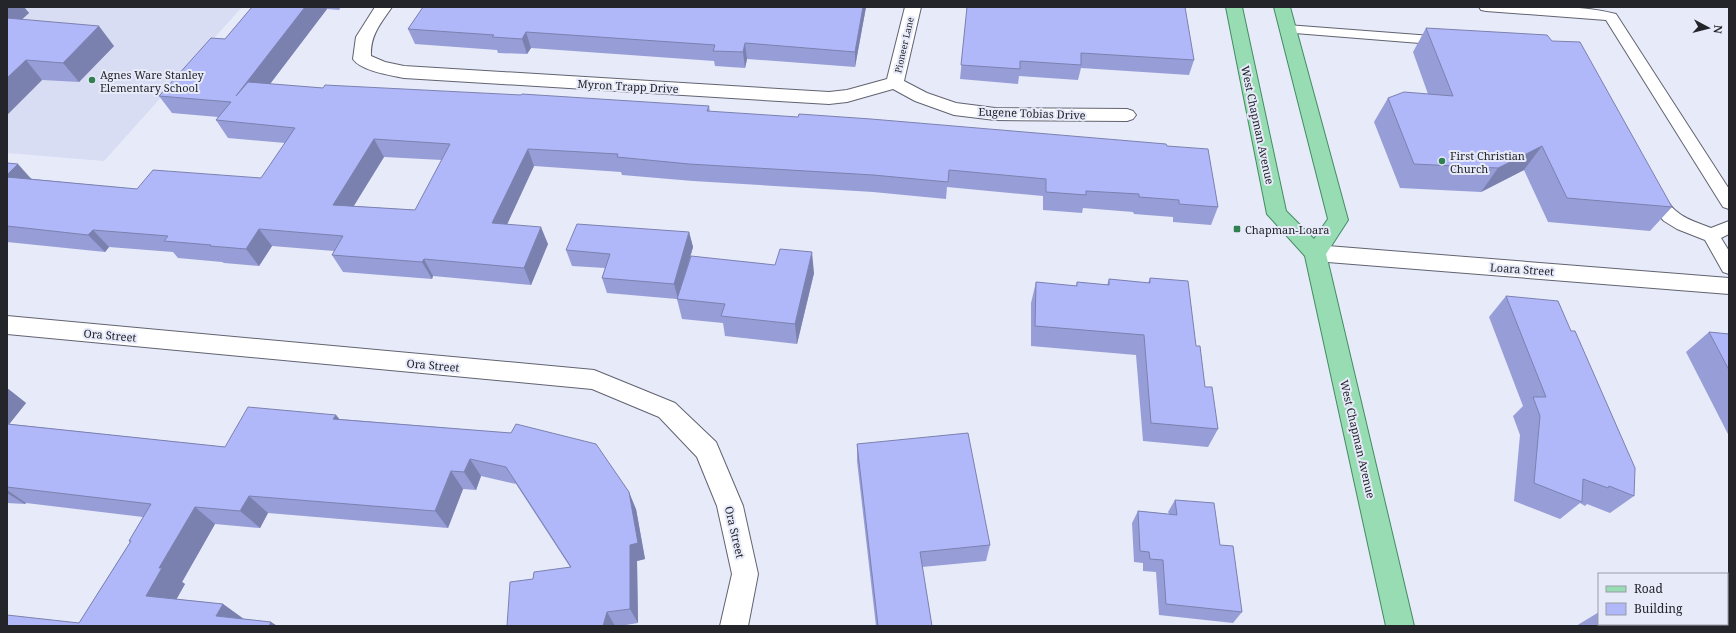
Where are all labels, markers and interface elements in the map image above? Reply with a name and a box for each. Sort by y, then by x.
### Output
north arrow [1688,8,1728,48]
street label: Pioneer Lane [891,16,917,74]
text: N [1710,24,1726,35]
street label: West Chapman Avenue [1238,64,1278,186]
place label: Agnes Ware Stanley Elementary School [100,67,205,95]
marker: Agnes Ware Stanley Elementary School [87,75,97,85]
street label: Myron Trapp Drive [577,76,679,96]
street label: Eugene Tobias Drive [978,104,1086,122]
place label: First Christian Church [1450,148,1525,176]
marker: First Christian Church [1437,156,1447,166]
place label: Chapman-Loara [1245,222,1329,237]
marker: Chapman-Loara [1232,224,1242,234]
street label: Loara Street [1490,259,1555,279]
street label: Ora Street [83,325,137,345]
street label: Ora Street [406,355,460,375]
street label: West Chapman Avenue [1337,378,1379,500]
street label: Ora Street [722,505,748,560]
legend [1598,573,1728,625]
text: Road [1634,580,1664,597]
text: Building [1634,600,1683,617]

